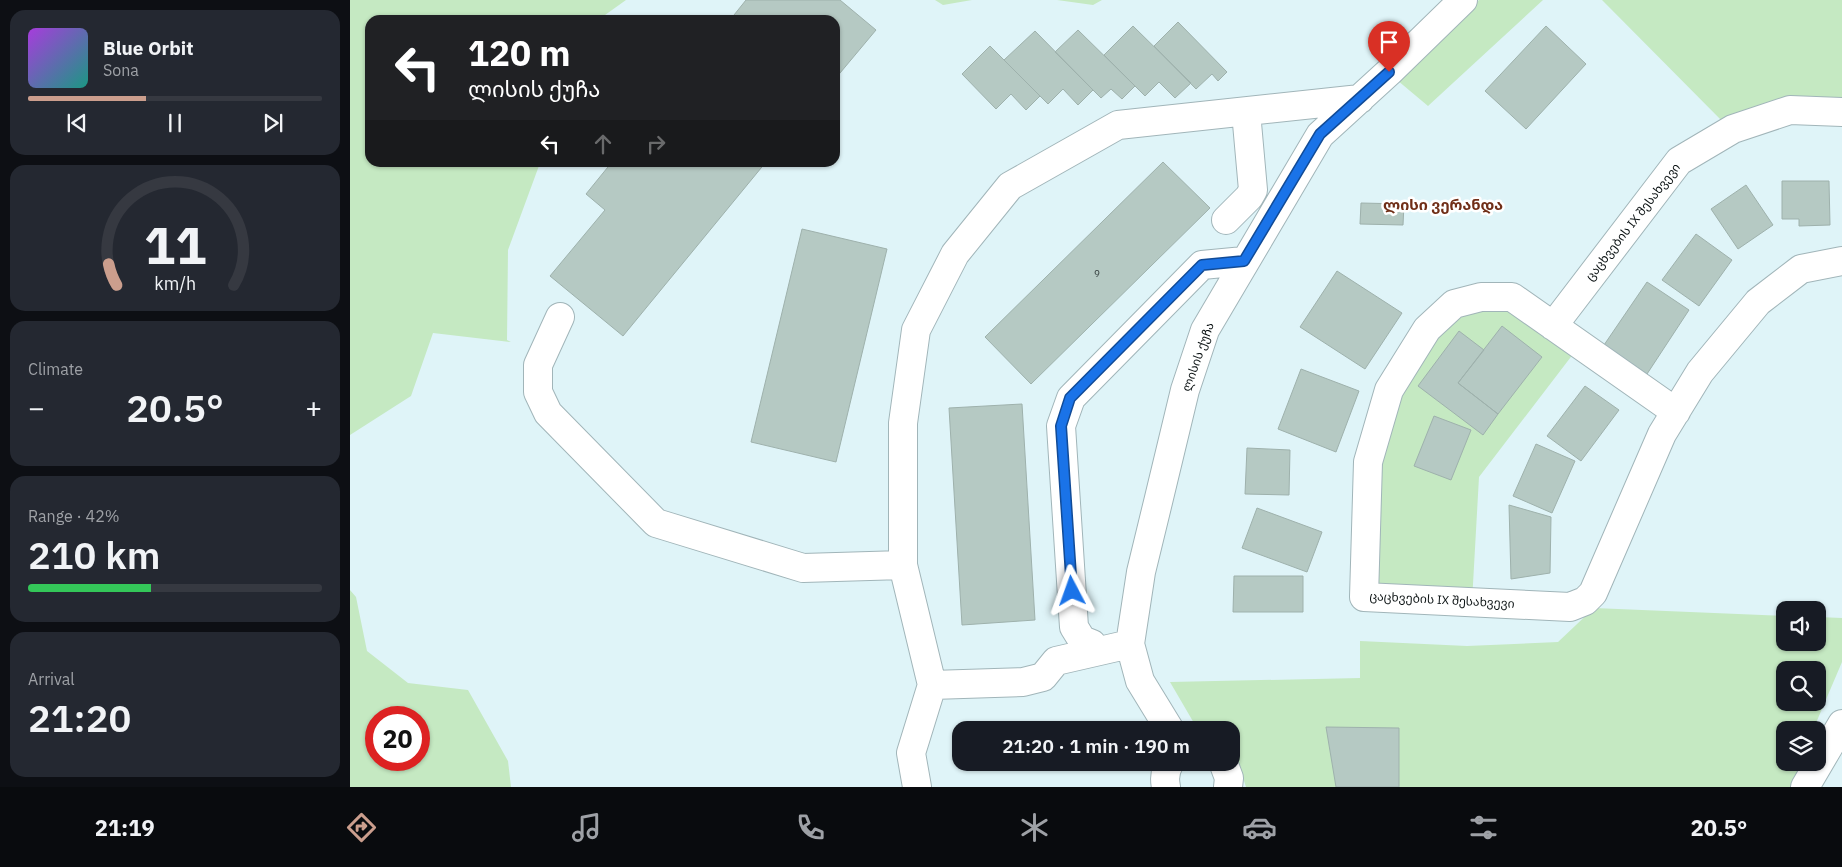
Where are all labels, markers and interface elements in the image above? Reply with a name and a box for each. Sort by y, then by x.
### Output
pin [1368,21,1410,72]
icon: arrive [1375,28,1403,56]
text: 120 m [468,30,571,76]
icon: left [385,35,450,100]
text: Blue Orbit [103,36,193,60]
text: Sona [103,60,139,80]
text: ლისის ქუჩა [468,74,600,103]
icon: previous [63,109,91,137]
icon: pause [161,109,189,137]
icon: next [259,109,287,137]
icon: left [536,130,564,158]
icon: ahead [589,130,617,158]
icon: right [642,130,670,158]
street label: ცაცხვების IX შესახვევი [1582,160,1683,284]
district label: ლისი ვერანდა [1383,195,1503,214]
text: 11 [144,211,206,278]
house number: 9 [1094,267,1100,280]
text: km/h [154,272,196,295]
street label: ლისის ქუჩა [1178,320,1218,394]
text: Climate [28,359,83,379]
text: 20.5° [126,383,224,432]
text: − [28,389,45,426]
text: + [305,389,322,426]
text: Range · 42% [28,506,120,526]
text: 210 km [28,530,160,579]
position arrow [1045,564,1097,616]
street label: ცაცხვების IX შესახვევი [1369,588,1515,611]
map controls [1776,601,1826,771]
button: sound [1776,601,1826,651]
button: search [1776,661,1826,711]
text: Arrival [28,669,75,689]
text: 21:20 [28,693,131,742]
speed limit sign: 20 [365,706,430,771]
button: layers [1776,721,1826,771]
text: 21:20 · 1 min · 190 m [1002,734,1190,758]
icon: directions [344,810,379,845]
icon: music [569,810,604,845]
icon: phone [793,810,828,845]
icon: climate [1017,810,1052,845]
icon: car [1242,810,1277,845]
icon: filters [1466,810,1501,845]
text: 21:19 [95,813,155,842]
text: 20.5° [1690,813,1747,842]

